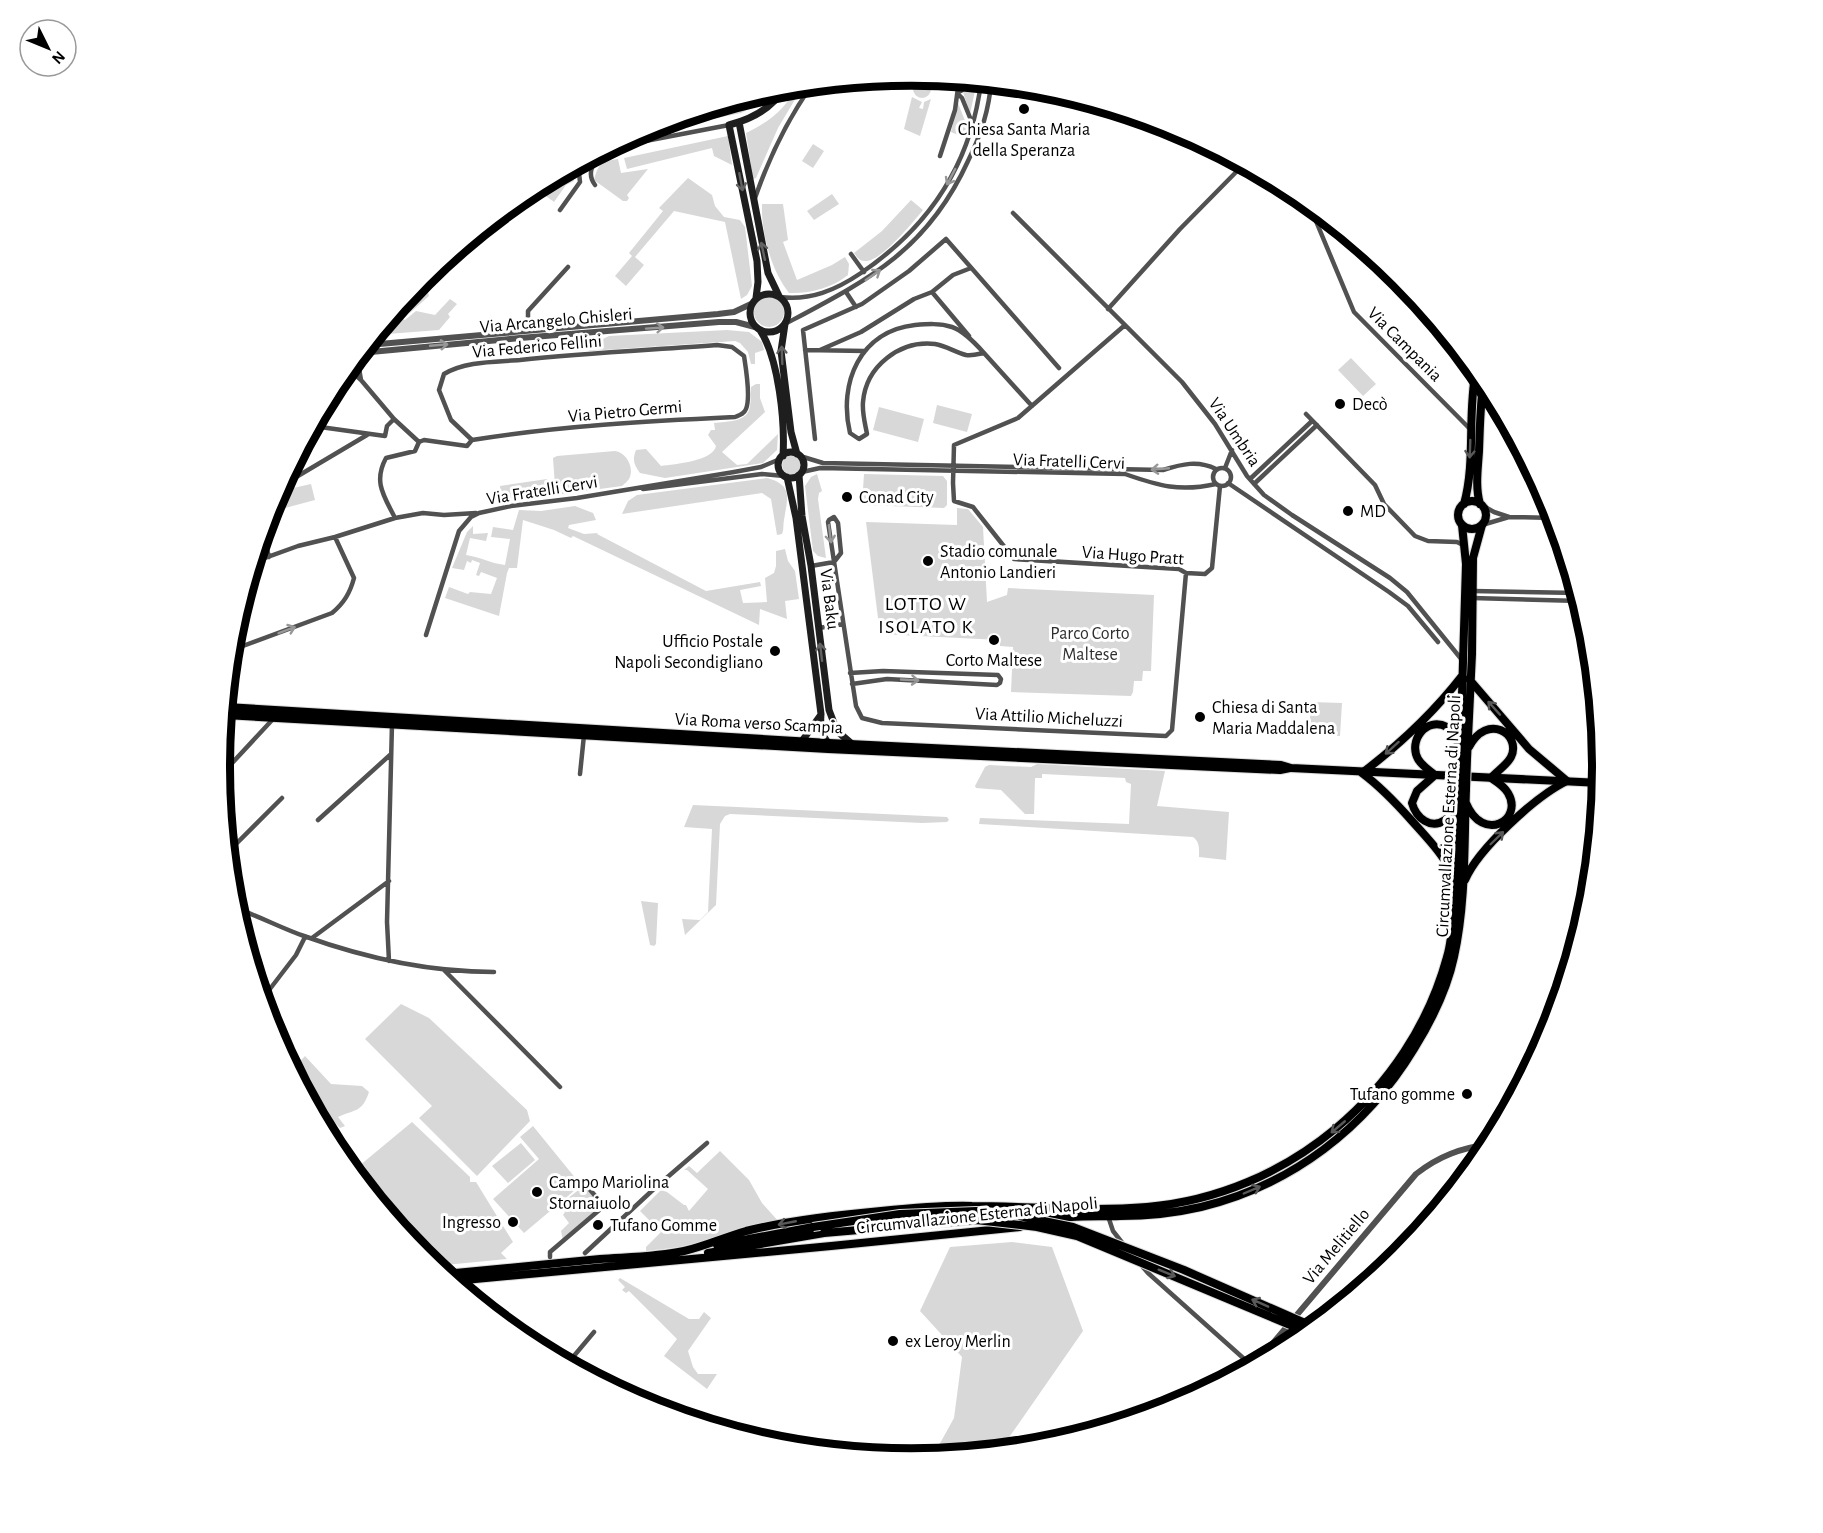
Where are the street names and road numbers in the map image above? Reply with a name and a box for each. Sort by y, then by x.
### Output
street label: Via Campania [1364,304,1445,385]
street label: Via Arcangelo Ghisleri [479,305,633,337]
street label: Via Federico Fellini [471,332,603,362]
street label: Via Umbria [1205,395,1264,470]
street label: Via Pietro Germi [567,398,683,426]
street label: Via Fratelli Cervi [1013,451,1125,473]
street label: Via Fratelli Cervi [485,473,599,509]
street label: Via Hugo Pratt [1081,543,1185,569]
street label: Via Baku [816,568,842,631]
street label: Circumvallazione Esterna di Napoli [1434,694,1464,938]
street label: Via Attilio Micheluzzi [974,705,1123,731]
street label: Via Roma verso Scampia [674,711,844,737]
street label: Circumvallazione Esterna di Napoli [856,1194,1099,1238]
street label: Via Melitiello [1300,1205,1374,1288]

